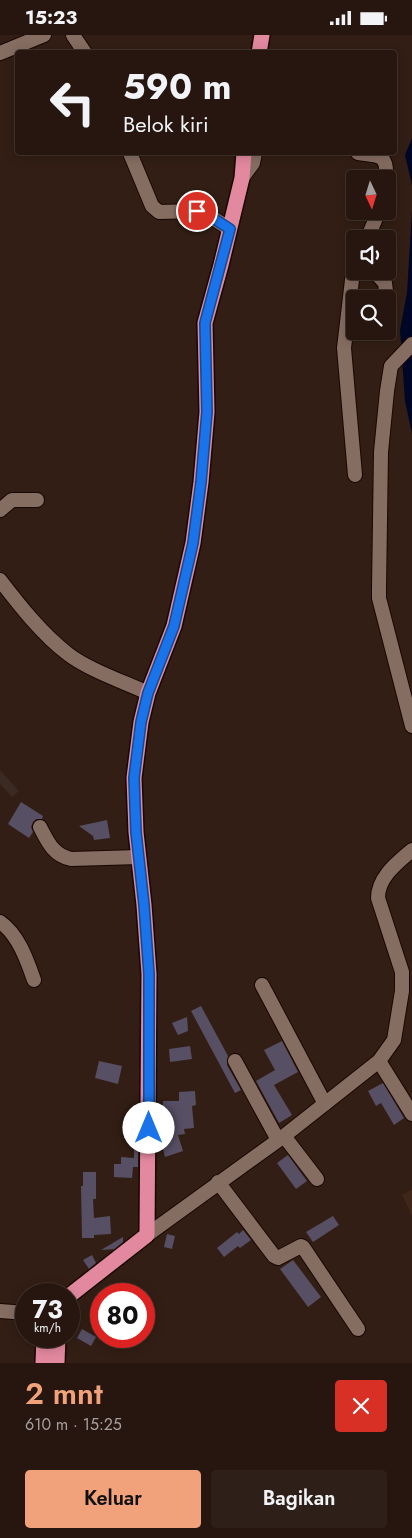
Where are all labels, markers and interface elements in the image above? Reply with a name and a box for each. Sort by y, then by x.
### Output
text: 15:23 [25,4,77,31]
text: 590 m [123,62,231,112]
icon: left [40,70,105,135]
text: Belok kiri [123,108,209,140]
north arrow [346,170,396,220]
map controls [346,170,396,340]
pin [176,190,218,232]
icon: arrive [183,197,211,225]
button: sound [346,230,396,280]
button: search [346,290,396,340]
position arrow [122,1101,174,1153]
speed limit sign: 80 [90,1283,155,1348]
text: 73 [32,1291,63,1327]
text: km/h [34,1319,61,1337]
text: 2 mnt [25,1372,103,1415]
button: close [335,1380,387,1432]
text: 610 m · 15:25 [25,1413,122,1436]
button: Keluar [25,1470,201,1528]
button: Bagikan [211,1470,387,1528]

